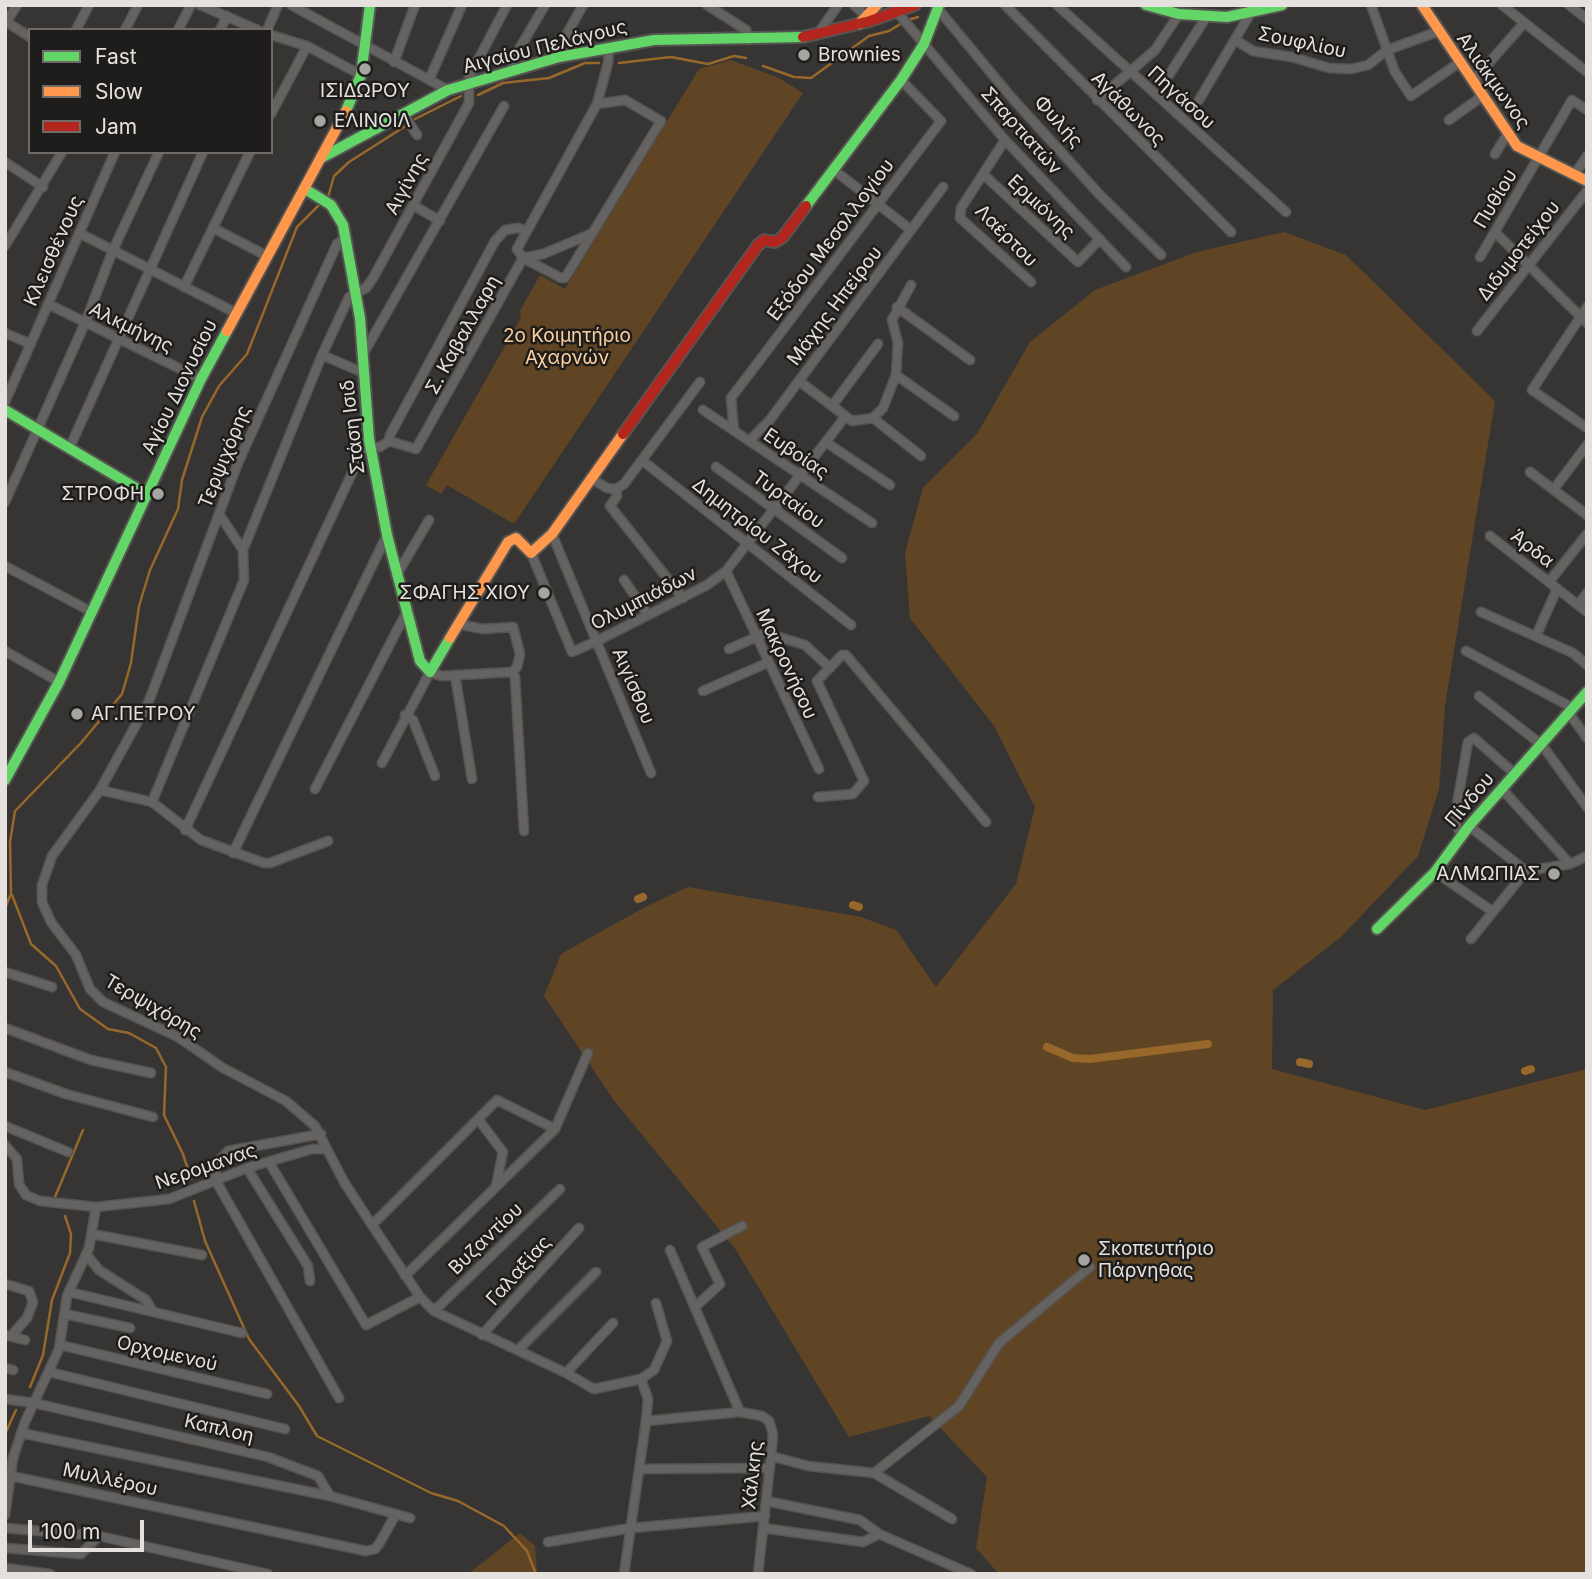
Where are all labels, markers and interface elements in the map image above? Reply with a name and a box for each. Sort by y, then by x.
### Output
street label: Αιγαίου Πελάγους [461,16,629,78]
street label: Σουφλίου [1256,23,1348,63]
legend [28,28,273,154]
street label: Αλιάκμωνος [1451,28,1535,134]
text: Fast [95,44,137,69]
place label: Brownies [818,44,901,66]
marker: Brownies [796,47,812,63]
marker: ΙΣΙΔΩΡΟΥ [357,61,373,77]
street label: Πηγάσου [1143,62,1219,134]
street label: Αγάθωνος [1086,67,1170,151]
text: Slow [95,79,143,104]
place label: ΙΣΙΔΩΡΟΥ [320,80,410,102]
street label: Σπαρτιατών [976,82,1066,180]
street label: Φυλής [1029,91,1087,153]
place label: ΕΛΙΝΟΙΛ [334,110,411,132]
marker: ΕΛΙΝΟΙΛ [312,113,328,129]
text: Jam [95,114,137,139]
street label: Αιγίνης [381,149,433,219]
street label: Εξόδου Μεσολλογίου [763,155,899,325]
street label: Πυθίου [1469,165,1523,233]
street label: Ερμιόνης [1003,170,1079,244]
street label: Κλεισθένους [19,192,89,310]
street label: Διδυμοτείχου [1473,196,1565,306]
street label: Λαέρτου [970,200,1042,272]
street label: Μάχης Ηπείρου [783,242,887,370]
street label: Σ. Καβαλλαρη [421,272,505,398]
street label: Αλκμήνης [85,298,177,358]
street label: Αγίου Διονυσίου [137,316,223,458]
park label: 2ο Κοιμητήριο Αχαρνών [503,325,631,369]
street label: Στάση Ισιδ [336,378,370,476]
street label: Τερψιχόρης [194,402,256,512]
street label: Ευβοίας [759,424,833,484]
street label: Τυρταίου [748,466,828,534]
street label: Δημητρίου Ζάχου [688,473,826,589]
place label: ΣΤΡΟΦΗ [61,483,144,505]
marker: ΣΤΡΟΦΗ [150,486,166,502]
street label: Άρδα [1506,525,1558,573]
street label: Ολυμπιάδων [587,563,701,635]
place label: ΣΦΑΓΗΣ ΧΙΟΥ [399,582,530,604]
marker: ΣΦΑΓΗΣ ΧΙΟΥ [536,585,552,601]
street label: Μακρονήσου [751,605,821,723]
street label: Αιγίσθου [607,644,659,728]
place label: ΑΓ.ΠΕΤΡΟΥ [91,703,196,725]
marker: ΑΓ.ΠΕΤΡΟΥ [69,706,85,722]
street label: Πίνδου [1441,768,1499,832]
place label: ΑΛΜΩΠΙΑΣ [1436,863,1540,885]
marker: ΑΛΜΩΠΙΑΣ [1546,866,1562,882]
street label: Τερψιχόρης [100,970,206,1044]
street label: Νερομανας [152,1139,260,1195]
street label: Βυζαντίου [444,1198,528,1280]
street label: Γαλαξίας [482,1231,556,1311]
place label: Σκοπευτήριο Πάρνηθας [1098,1238,1214,1282]
marker: Σκοπευτήριο Πάρνηθας [1076,1252,1092,1268]
street label: Ορχομενού [114,1331,220,1377]
street label: Καπλοη [182,1410,256,1448]
street label: Χάλκης [738,1439,768,1511]
street label: Μυλλέρου [61,1459,159,1501]
scale bar [32,1506,147,1550]
text: 100 m [41,1519,100,1544]

